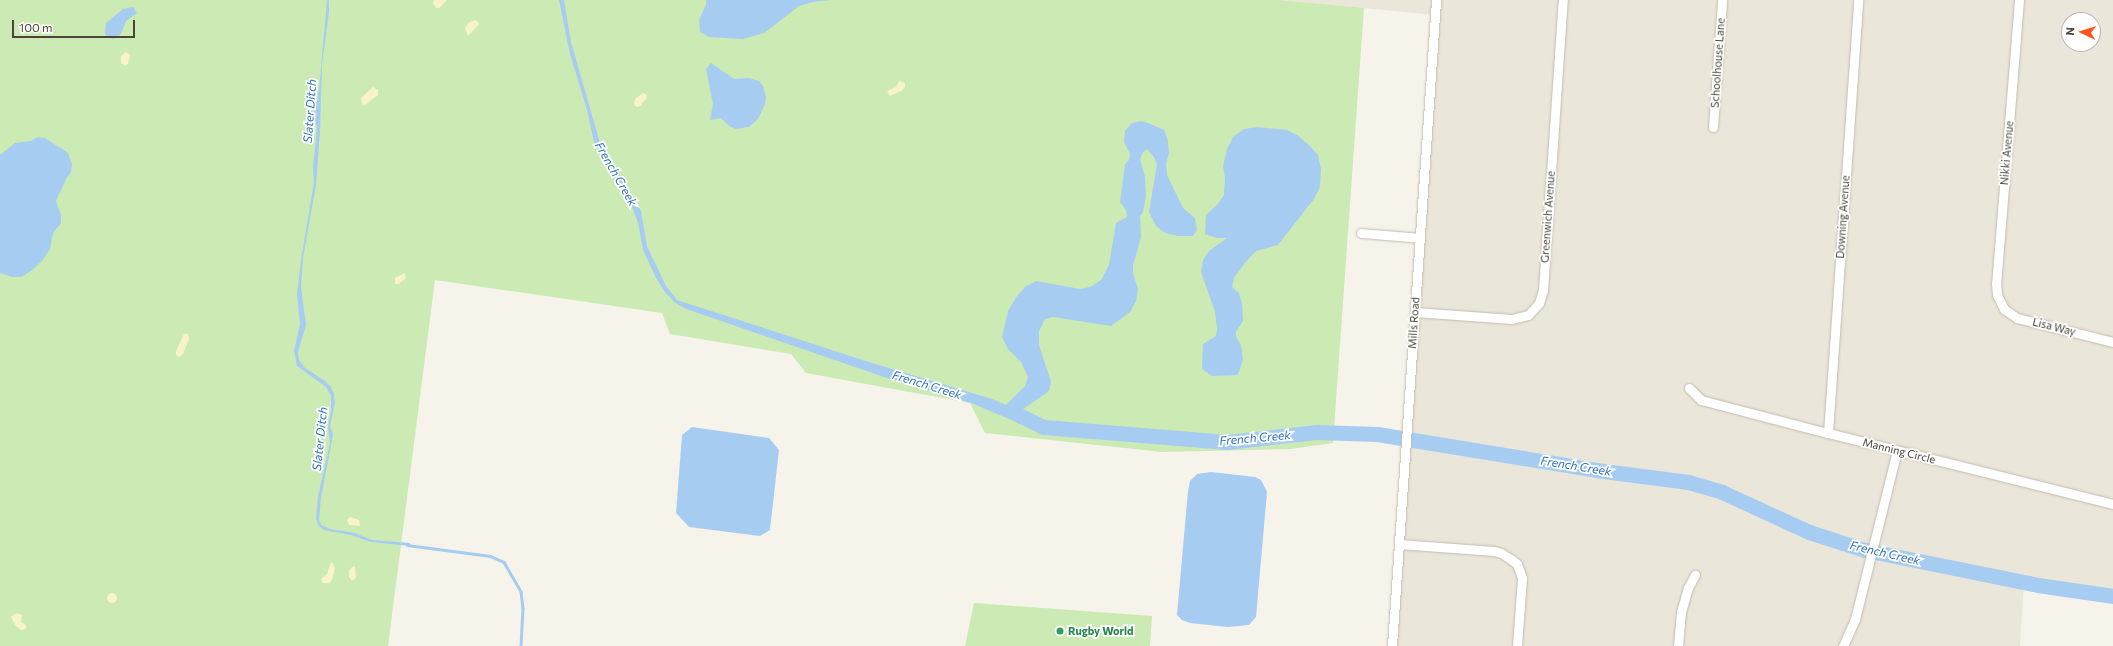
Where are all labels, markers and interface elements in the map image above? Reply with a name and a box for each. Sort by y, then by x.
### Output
scale bar [14,12,137,38]
north arrow [2061,12,2101,52]
street label: Schoolhouse Lane [1708,18,1728,108]
text: 100 m [19,20,53,34]
text: N [2063,27,2076,36]
water label: Slater Ditch [301,78,319,144]
street label: Nikki Avenue [1998,120,2016,186]
water label: French Creek [592,139,640,209]
street label: Greenwich Avenue [1538,171,1558,263]
street label: Downing Avenue [1834,175,1852,259]
street label: Mills Road [1406,297,1422,349]
street label: Lisa Way [2031,315,2077,339]
water label: French Creek [891,368,963,402]
water label: Slater Ditch [309,406,331,472]
water label: French Creek [1219,428,1291,448]
street label: Manning Circle [1861,436,1937,466]
water label: French Creek [1540,453,1612,479]
water label: French Creek [1849,538,1921,568]
place label: Rugby World [1068,624,1134,638]
marker: Rugby World [1055,626,1065,636]

